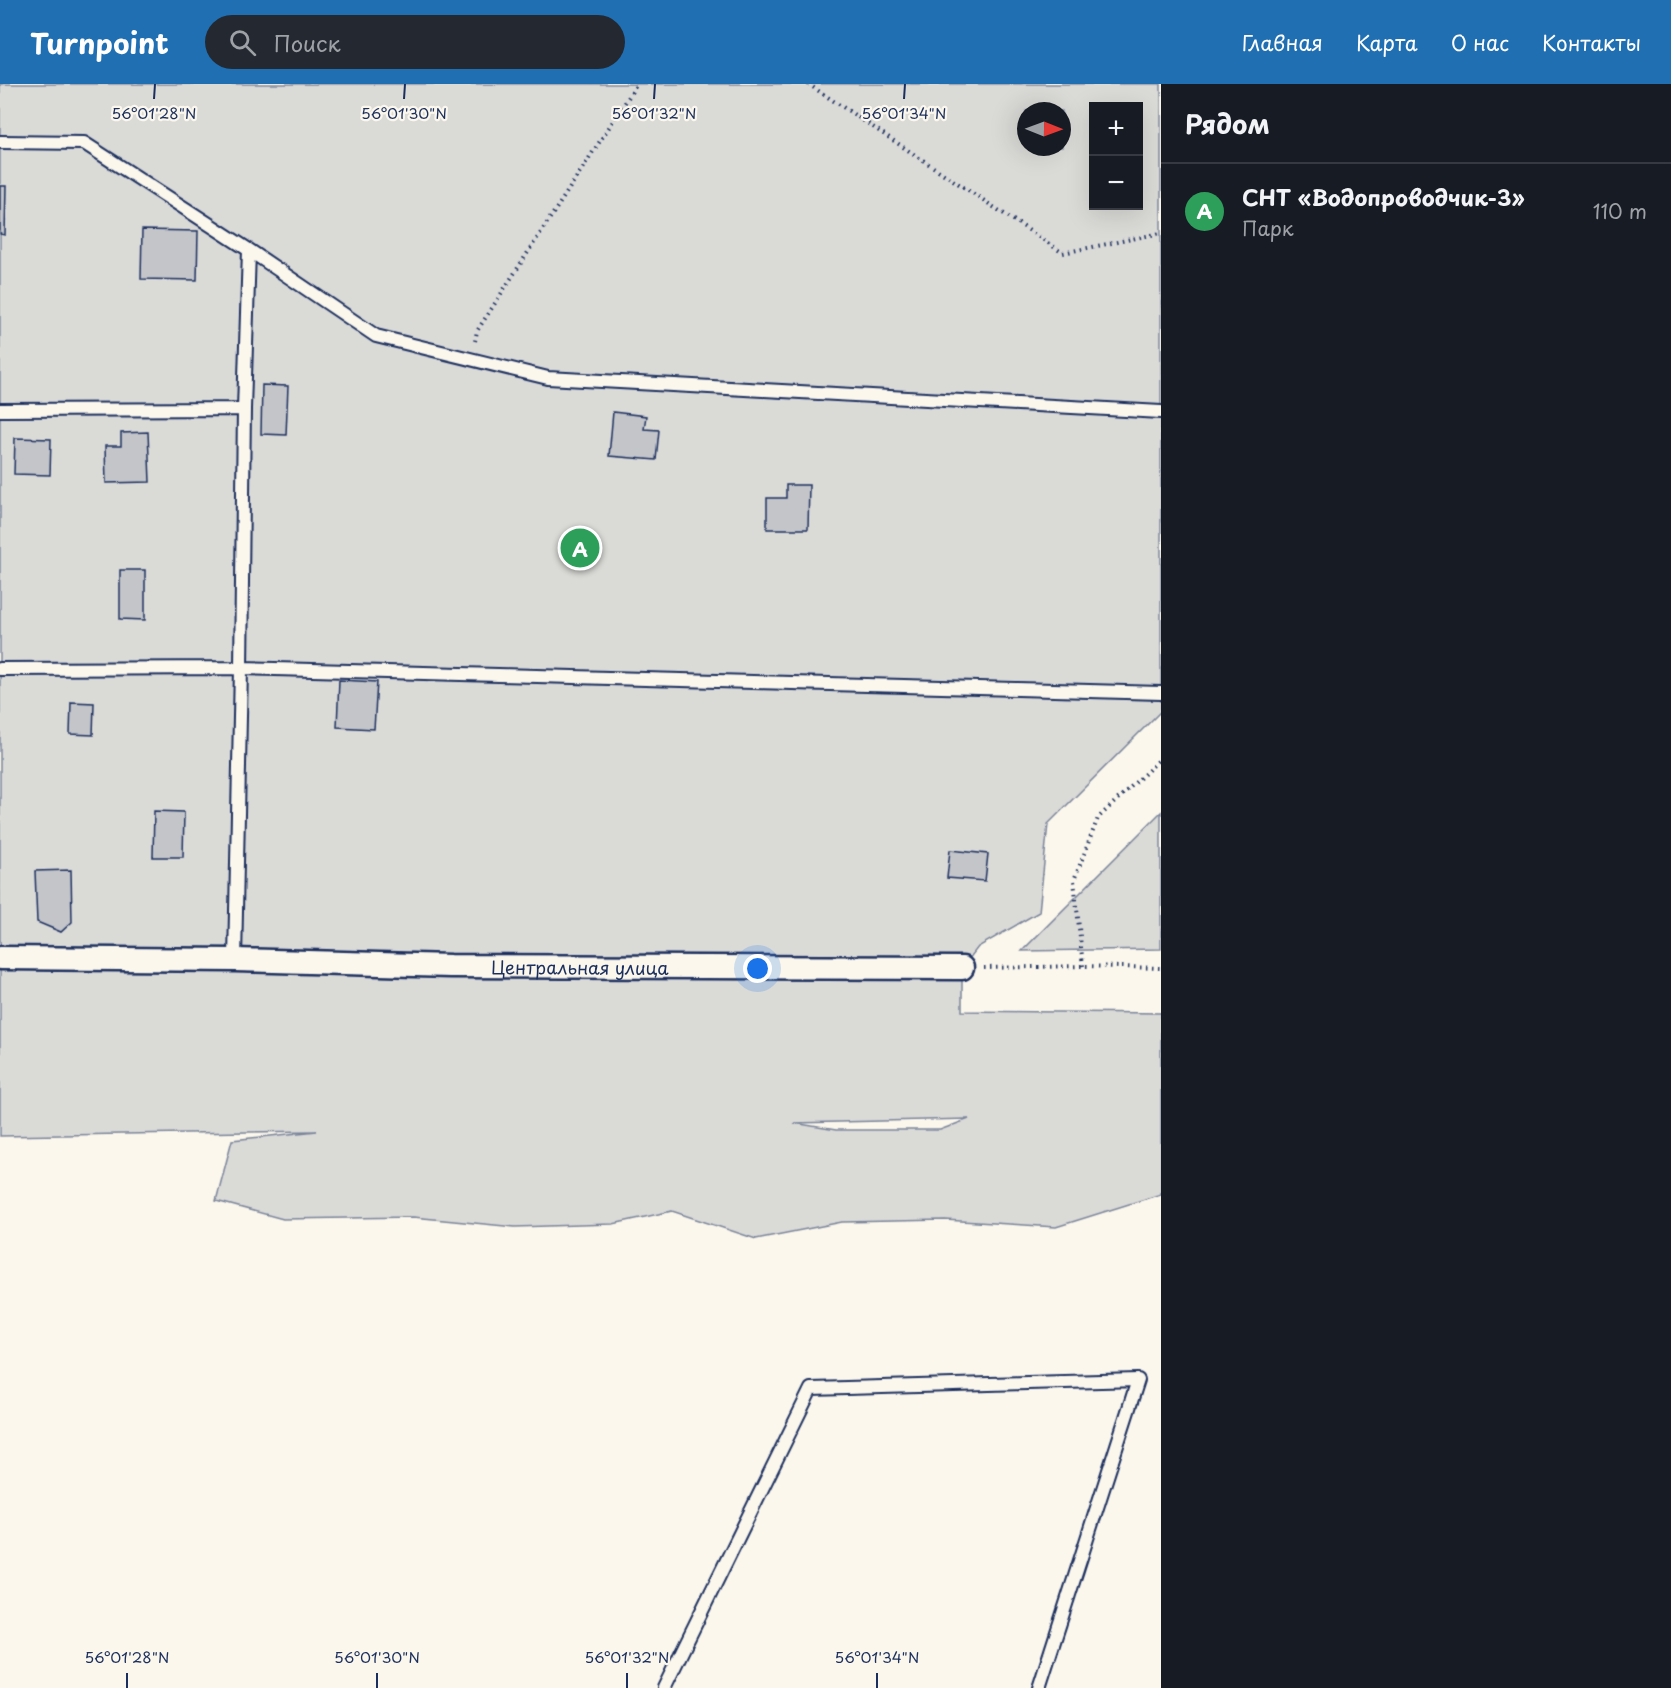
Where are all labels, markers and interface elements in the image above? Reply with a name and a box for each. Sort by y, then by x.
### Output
search box [205,15,625,69]
text: Turnpoint [30,21,169,64]
icon: search [226,26,259,59]
text: Поиск [274,26,341,59]
text: Главная [1242,26,1323,58]
text: Карта [1356,26,1418,58]
text: О нас [1451,26,1509,58]
text: Контакты [1542,26,1641,58]
text: 56°01'28"N [111,101,197,124]
text: 56°01'30"N [361,101,447,124]
text: 56°01'32"N [611,101,697,124]
text: 56°01'34"N [862,101,946,124]
north arrow [1017,102,1071,156]
map controls [1089,102,1143,210]
button: + [1089,102,1143,156]
text: Рядом [1185,104,1270,143]
button: − [1089,156,1143,210]
text: СНТ «Водопроводчик-3» [1242,180,1525,213]
text: A [1197,196,1212,226]
text: 110 m [1593,196,1647,226]
text: Парк [1242,213,1294,243]
pin: A [560,526,600,570]
street label: Центральная улица [491,953,669,980]
your location [743,954,772,983]
text: 56°01'28"N [84,1645,170,1668]
text: 56°01'30"N [334,1645,420,1668]
text: 56°01'32"N [584,1645,670,1668]
text: 56°01'34"N [835,1645,919,1668]

